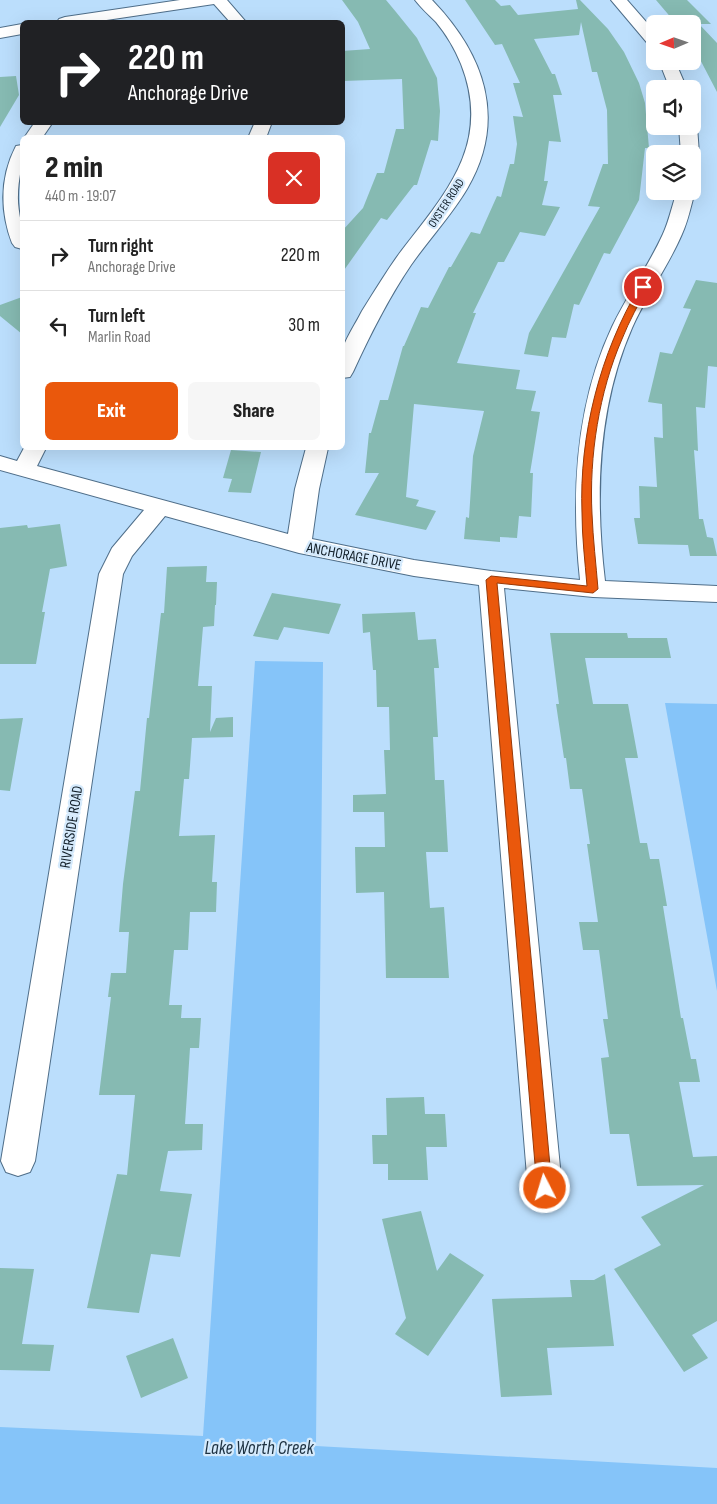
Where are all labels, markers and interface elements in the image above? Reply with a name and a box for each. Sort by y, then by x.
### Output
north arrow [646,15,701,70]
map controls [646,15,701,200]
text: 220 m [128,37,204,80]
icon: right [45,40,110,105]
text: Anchorage Drive [128,80,248,107]
button: sound [646,80,701,135]
button: layers [646,145,701,200]
text: 2 min [45,150,103,186]
button: close [268,152,320,204]
street label: OYSTER ROAD [425,176,468,231]
text: 440 m · 19:07 [45,187,116,206]
text: Turn right [88,235,153,258]
icon: right [45,242,73,270]
text: 220 m [281,244,320,267]
text: Anchorage Drive [88,258,176,277]
pin [622,266,664,308]
icon: arrive [629,273,657,301]
text: Turn left [88,305,145,328]
icon: left [45,312,73,340]
text: 30 m [288,314,320,337]
text: Marlin Road [88,328,151,347]
button: Exit [45,382,178,440]
button: Share [188,382,320,440]
street label: ANCHORAGE DRIVE [304,538,403,575]
street label: RIVERSIDE ROAD [56,785,87,870]
position arrow [518,1161,570,1213]
water label: Lake Worth Creek [204,1437,315,1460]

